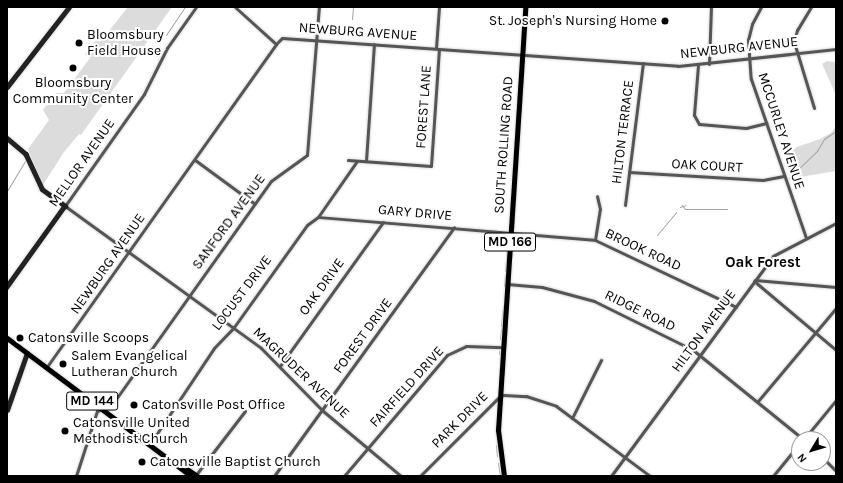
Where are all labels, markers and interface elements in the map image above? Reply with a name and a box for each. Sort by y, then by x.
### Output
place label: St. Joseph's Nursing Home [489,13,657,29]
marker: St. Joseph's Nursing Home [660,16,670,26]
street label: NEWBURG AVENUE [298,19,418,45]
place label: Bloomsbury Field House [87,27,164,60]
street label: NEWBURG AVENUE [679,33,799,63]
marker: Bloomsbury Field House [74,38,84,48]
marker: Bloomsbury Community Center [68,63,78,73]
street label: FOREST LANE [413,65,435,149]
street label: MCCURLEY AVENUE [754,70,808,192]
place label: Bloomsbury Community Center [13,75,133,108]
street label: SOUTH ROLLING ROAD [491,76,517,214]
street label: HILTON TERRACE [608,79,638,185]
street label: MELLOR AVENUE [45,116,119,210]
street label: OAK COURT [671,156,743,176]
street label: SANFORD AVENUE [189,171,269,273]
street label: GARY DRIVE [377,201,453,225]
street label: NEWBURG AVENUE [67,211,149,317]
street label: BROOK ROAD [602,225,684,275]
road number: MD 166 [484,231,536,253]
street label: LOCUST DRIVE [208,252,276,334]
district label: Oak Forest [725,254,801,272]
street label: OAK DRIVE [296,255,348,319]
street label: HILTON AVENUE [668,286,740,376]
street label: RIDGE ROAD [602,287,678,335]
street label: FOREST DRIVE [330,295,396,377]
street label: MAGRUDER AVENUE [249,324,353,422]
place label: Catonsville Scoops [28,330,149,346]
marker: Catonsville Scoops [15,333,25,343]
street label: FAIRFIELD DRIVE [366,343,448,431]
place label: Salem Evangelical Lutheran Church [71,348,188,380]
marker: Salem Evangelical Lutheran Church [58,359,68,369]
street label: PARK DRIVE [428,388,492,452]
road number: MD 144 [66,390,118,412]
place label: Catonsville Post Office [142,397,285,413]
marker: Catonsville Post Office [129,400,139,410]
place label: Catonsville United Methodist Church [73,415,190,448]
marker: Catonsville United Methodist Church [60,426,70,436]
north arrow [791,431,831,471]
text: N [794,451,809,465]
place label: Catonsville Baptist Church [150,454,321,470]
marker: Catonsville Baptist Church [137,457,147,467]

